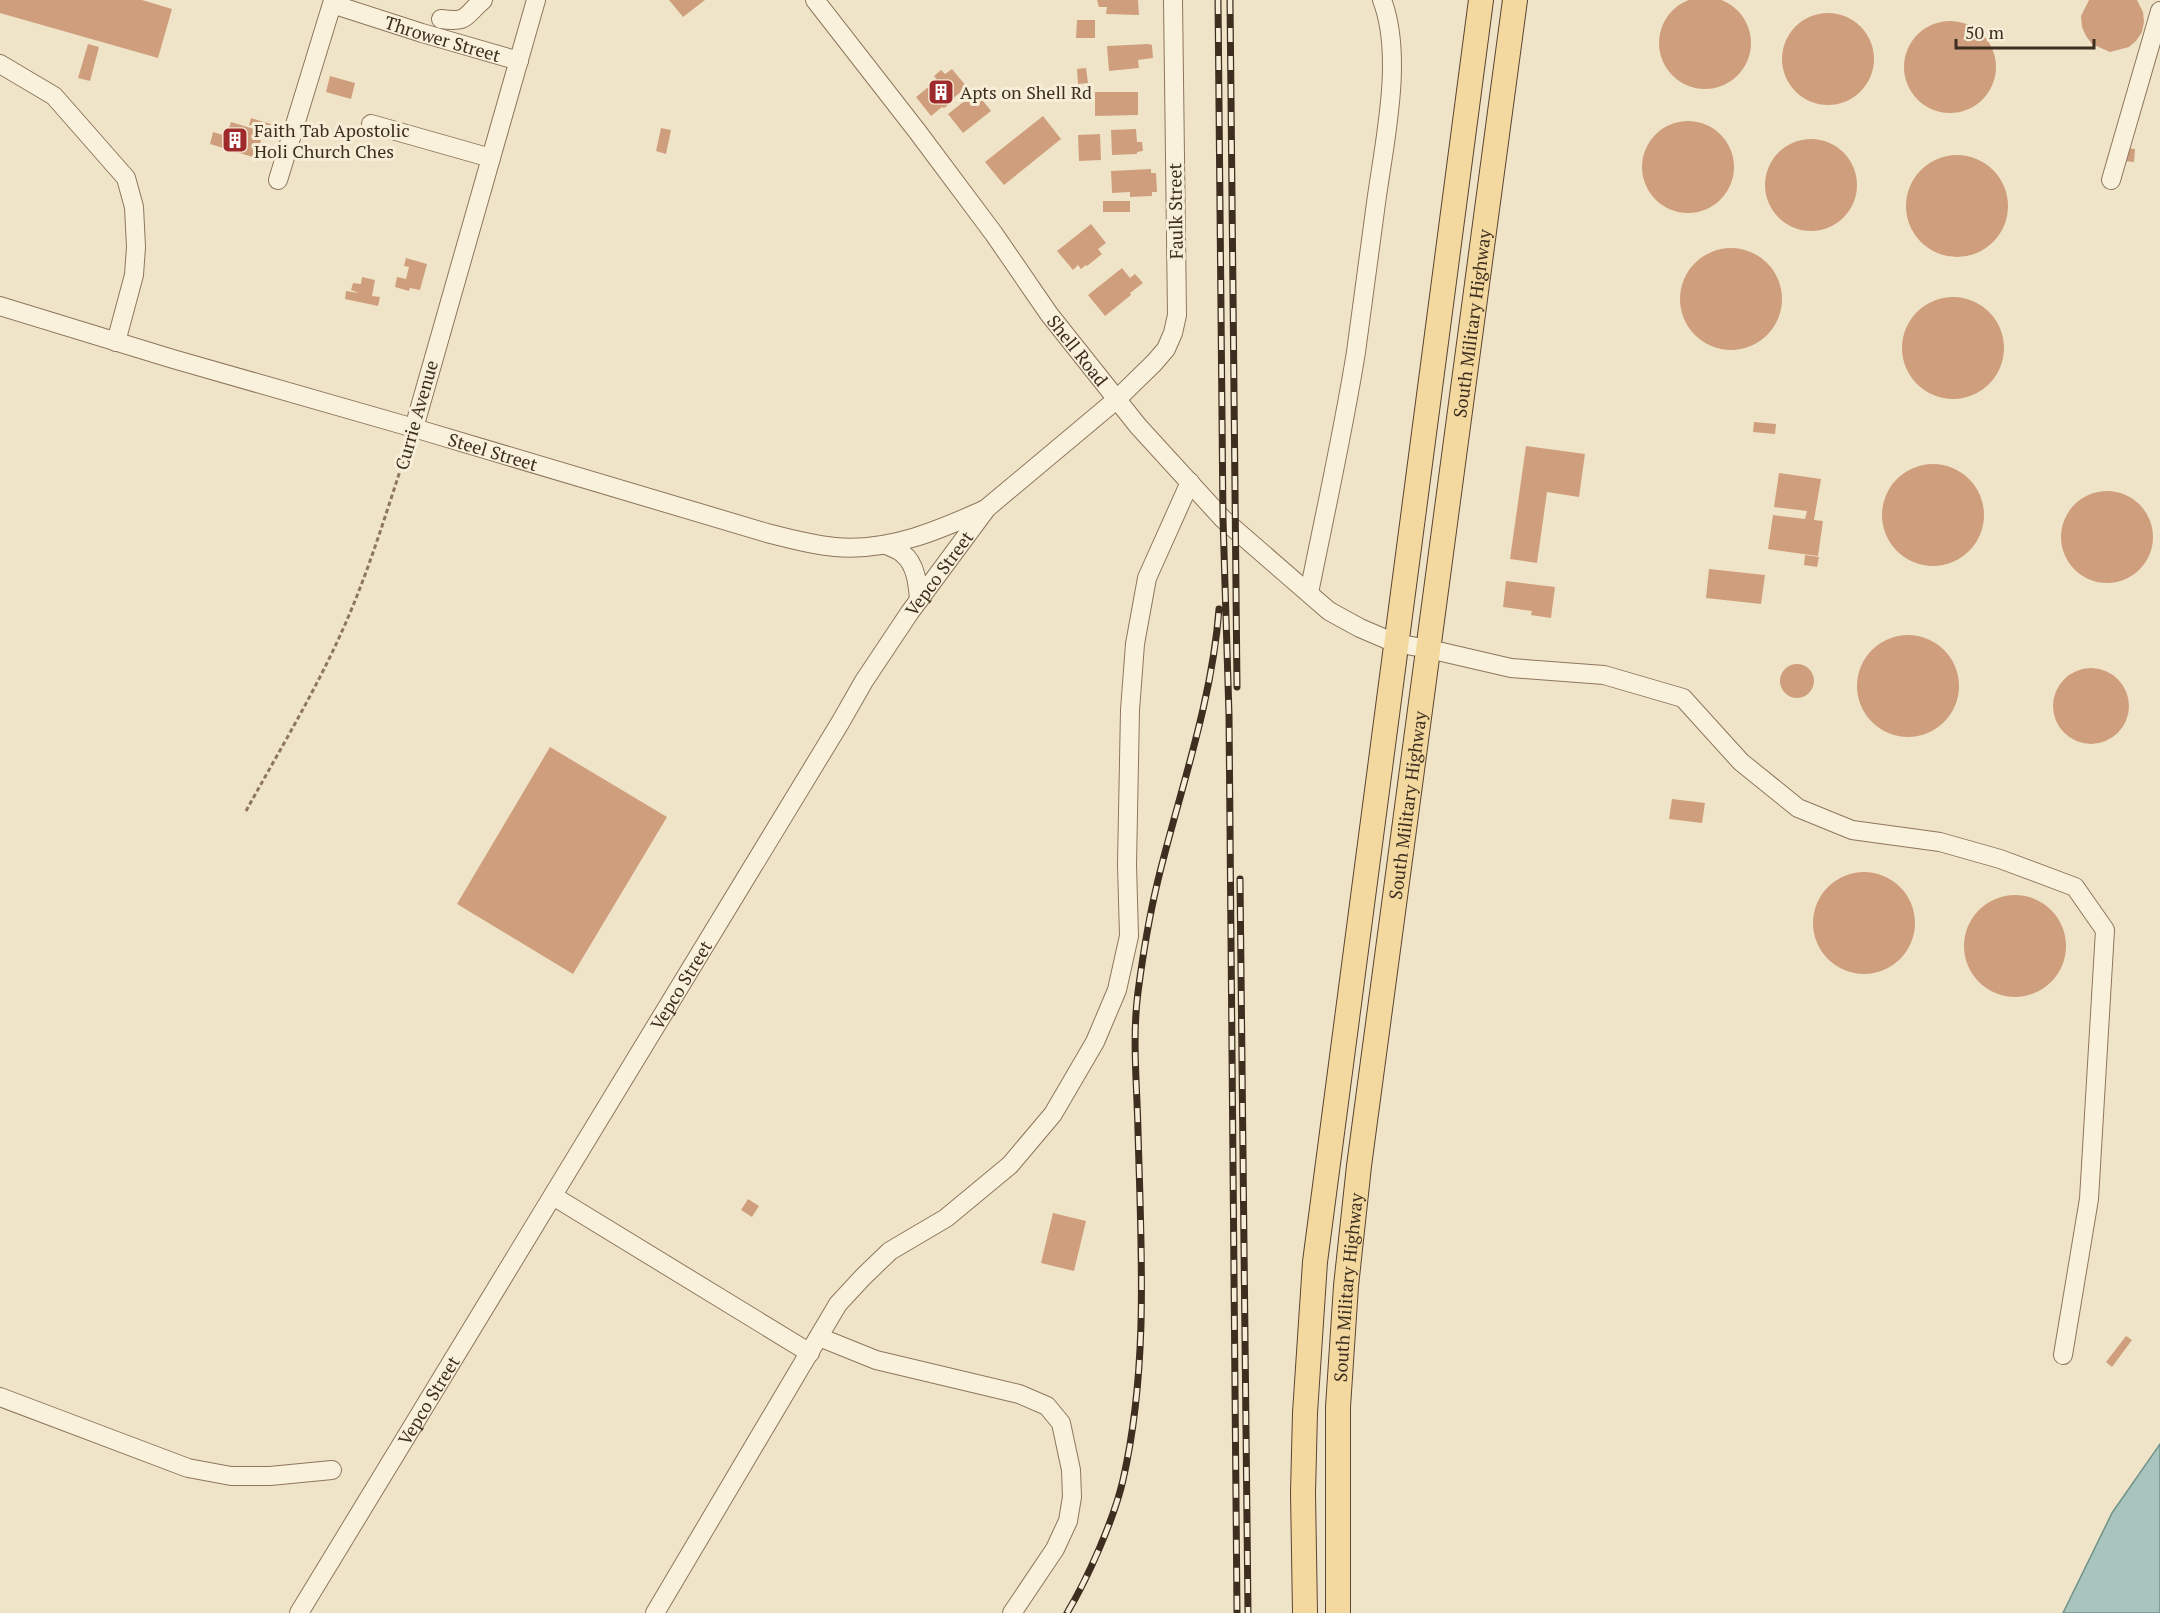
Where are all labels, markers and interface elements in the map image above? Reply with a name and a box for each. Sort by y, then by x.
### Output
street label: Thrower Street [382,10,504,67]
scale bar [1956,12,2094,50]
text: 50 m [1965,20,2005,44]
building icon: Apts on Shell Rd [926,77,956,107]
place label: Apts on Shell Rd [960,80,1092,104]
place label: Faith Tab Apostolic Holi Church Ches [254,118,410,163]
building icon: Faith Tab Apostolic Holi Church Ches [220,125,250,155]
street label: Faulk Street [1162,162,1188,259]
street label: South Military Highway [1447,227,1496,419]
street label: Shell Road [1042,310,1114,391]
street label: Currie Avenue [389,357,443,473]
street label: Steel Street [445,427,541,476]
street label: Vepco Street [899,526,978,621]
street label: South Military Highway [1383,709,1432,901]
street label: Vepco Street [644,936,717,1034]
street label: South Military Highway [1328,1191,1368,1383]
street label: Vepco Street [392,1351,465,1449]

